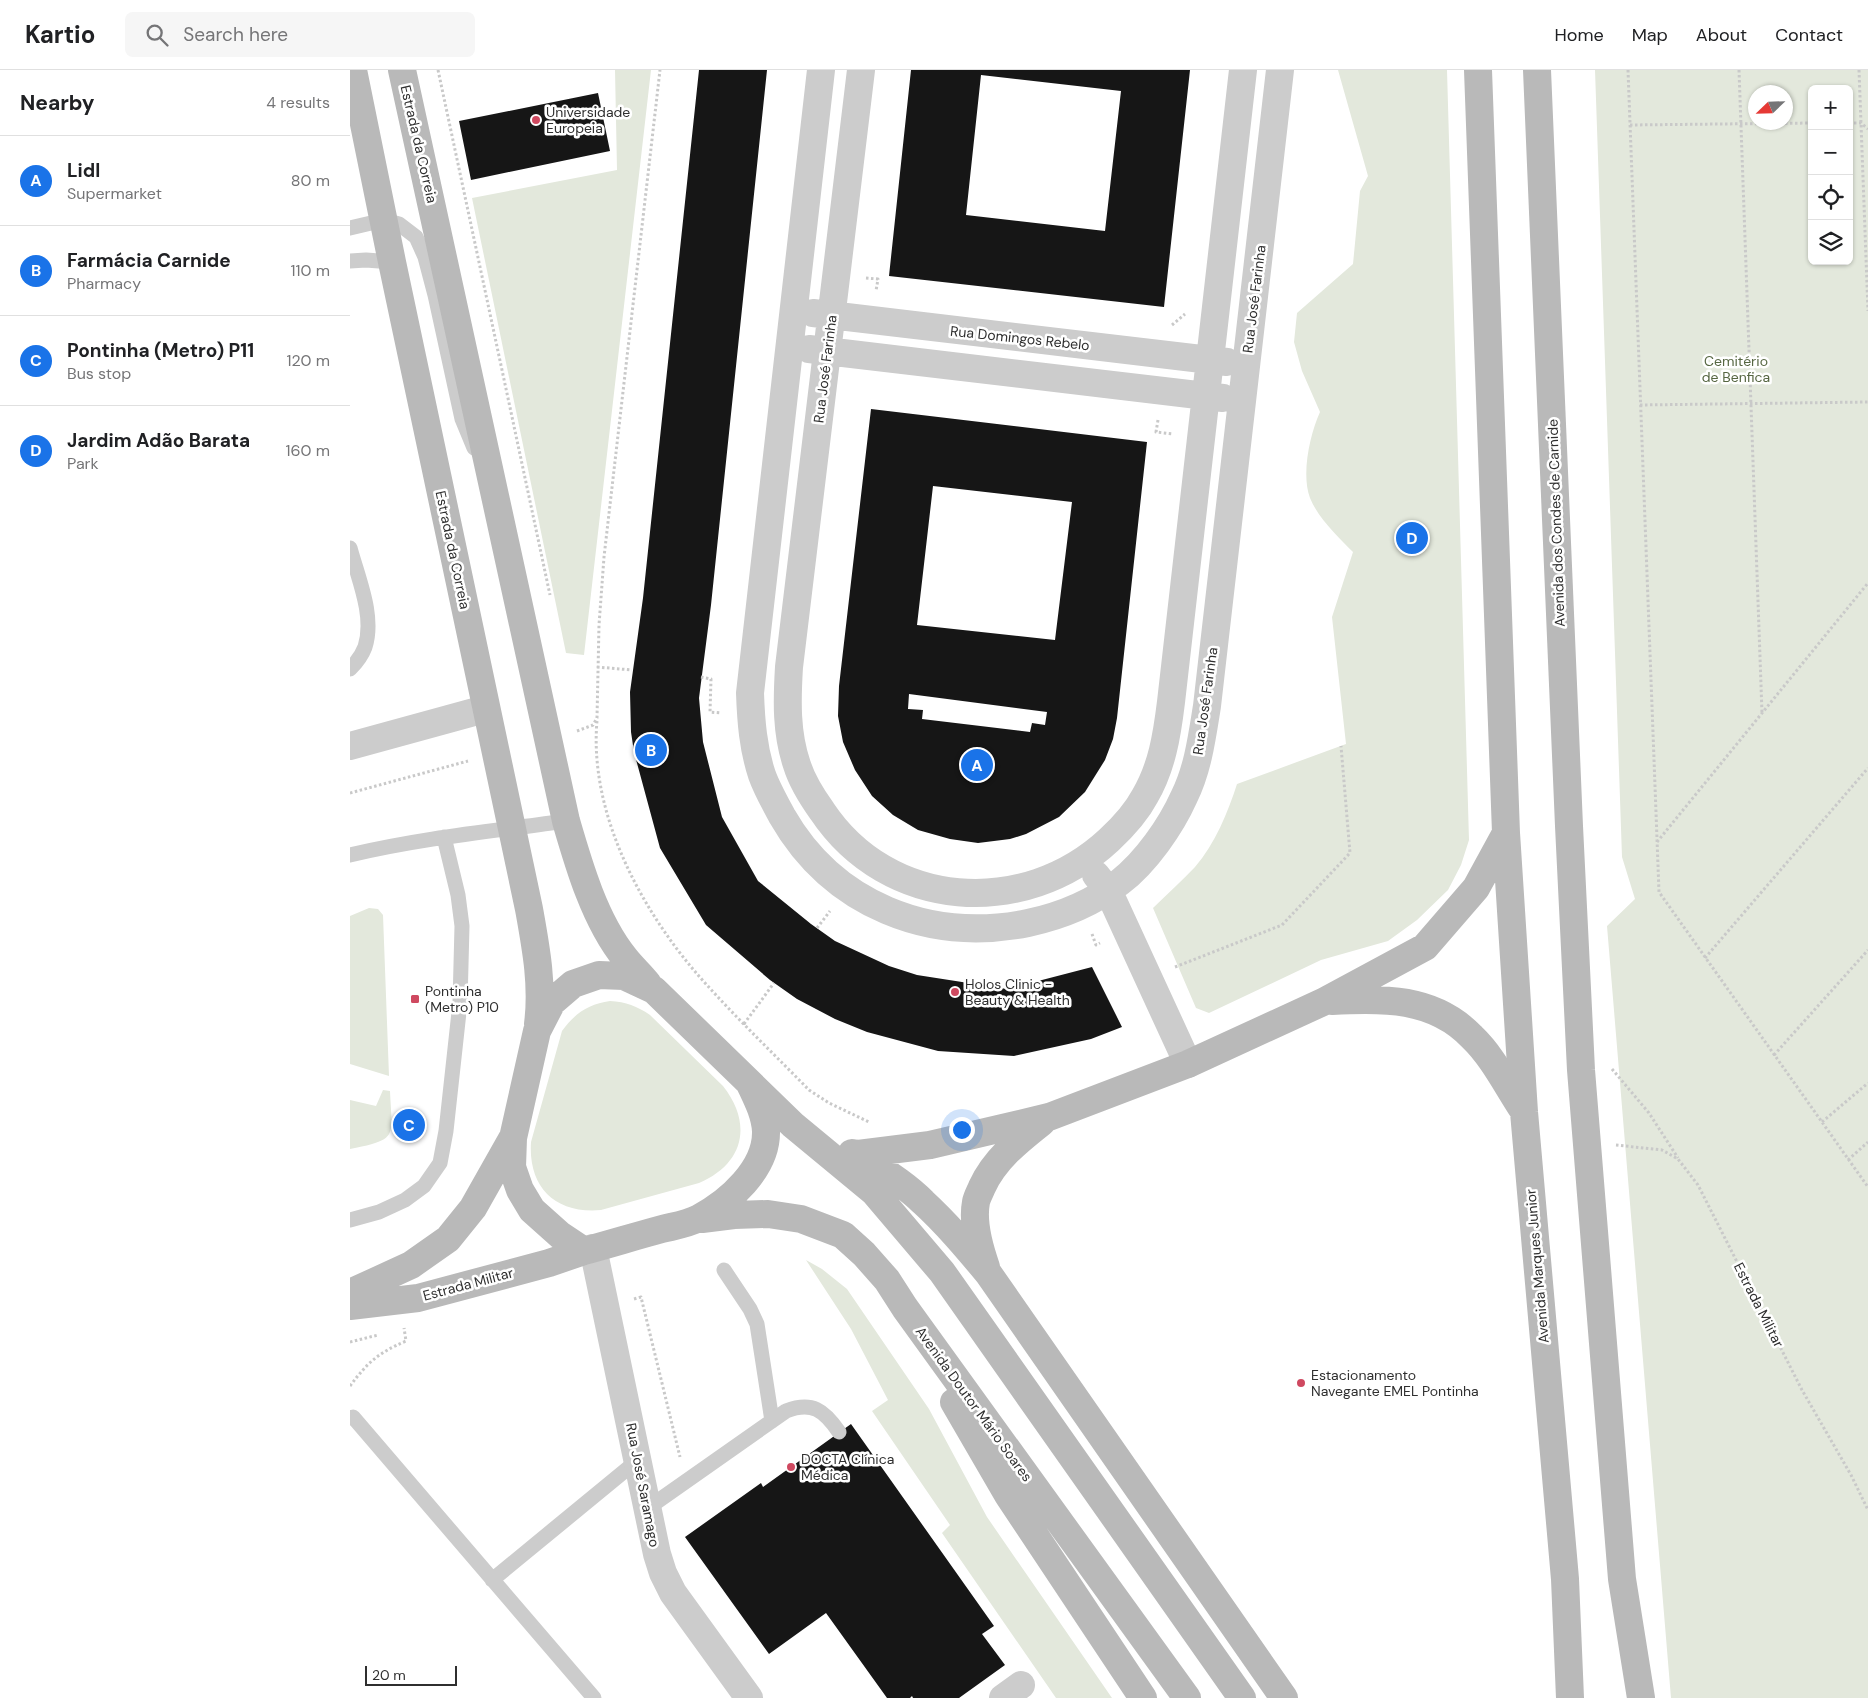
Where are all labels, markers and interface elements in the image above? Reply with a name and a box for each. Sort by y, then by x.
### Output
search box [125,12,475,57]
text: Kartio [25,19,95,50]
icon: search [143,21,171,49]
text: Search here [183,22,288,47]
text: Home [1554,23,1604,47]
text: Map [1632,23,1668,47]
text: About [1696,23,1747,47]
text: Contact [1775,23,1843,47]
street label: Estrada da Correia [397,83,441,205]
north arrow [1748,85,1793,130]
map controls [1808,85,1853,265]
button: + [1808,85,1853,130]
text: Nearby [20,89,94,117]
text: 4 results [266,92,330,113]
place label: Universidade Europeia [546,103,630,137]
marker: Universidade Europeia [530,114,542,126]
button: − [1808,130,1853,175]
text: Lidl [67,158,100,183]
text: A [30,170,42,191]
text: 80 m [291,170,330,191]
button: locate [1808,175,1853,220]
text: Supermarket [67,183,162,204]
button: layers [1808,220,1853,265]
street label: Rua José Farinha [1238,244,1270,354]
text: Farmácia Carnide [67,248,231,273]
text: B [31,260,41,281]
text: 110 m [291,260,330,281]
text: Pharmacy [67,273,141,294]
street label: Rua José Farinha [809,314,841,424]
street label: Rua Domingos Rebelo [949,322,1091,354]
text: Pontinha (Metro) P11 [67,338,254,363]
text: C [30,350,42,371]
text: 120 m [286,350,330,371]
park label: Cemitério de Benfica [1702,352,1770,386]
text: Bus stop [67,363,131,384]
street label: Avenida dos Condes de Carnide [1543,419,1569,627]
text: Jardim Adão Barata [67,428,250,453]
text: D [30,440,42,461]
text: 160 m [286,440,330,461]
text: Park [67,453,99,474]
street label: Estrada da Correia [432,489,474,611]
pin: D [1396,519,1428,557]
street label: Rua José Farinha [1189,646,1221,756]
pin: B [635,731,667,769]
pin: A [961,746,993,784]
place label: Holos Clinic - Beauty & Health [965,975,1070,1009]
place label: Pontinha (Metro) P10 [425,982,499,1016]
marker: Holos Clinic - Beauty & Health [949,986,961,998]
marker: Pontinha (Metro) P10 [409,993,421,1005]
pin: C [393,1106,425,1144]
your location [949,1117,975,1143]
street label: Avenida Marques Junior [1521,1188,1553,1344]
street label: Estrada Militar [1730,1260,1788,1350]
street label: Estrada Militar [421,1263,515,1305]
street label: Avenida Doutor Mário Soares [912,1323,1036,1485]
place label: Estacionamento Navegante EMEL Pontinha [1311,1366,1479,1400]
marker: Estacionamento Navegante EMEL Pontinha [1295,1377,1307,1389]
street label: Rua José Saramago [622,1421,664,1549]
place label: DOCTA Clínica Médica [801,1450,894,1484]
marker: DOCTA Clínica Médica [785,1461,797,1473]
scale bar [365,1663,458,1686]
text: 20 m [372,1666,406,1684]

